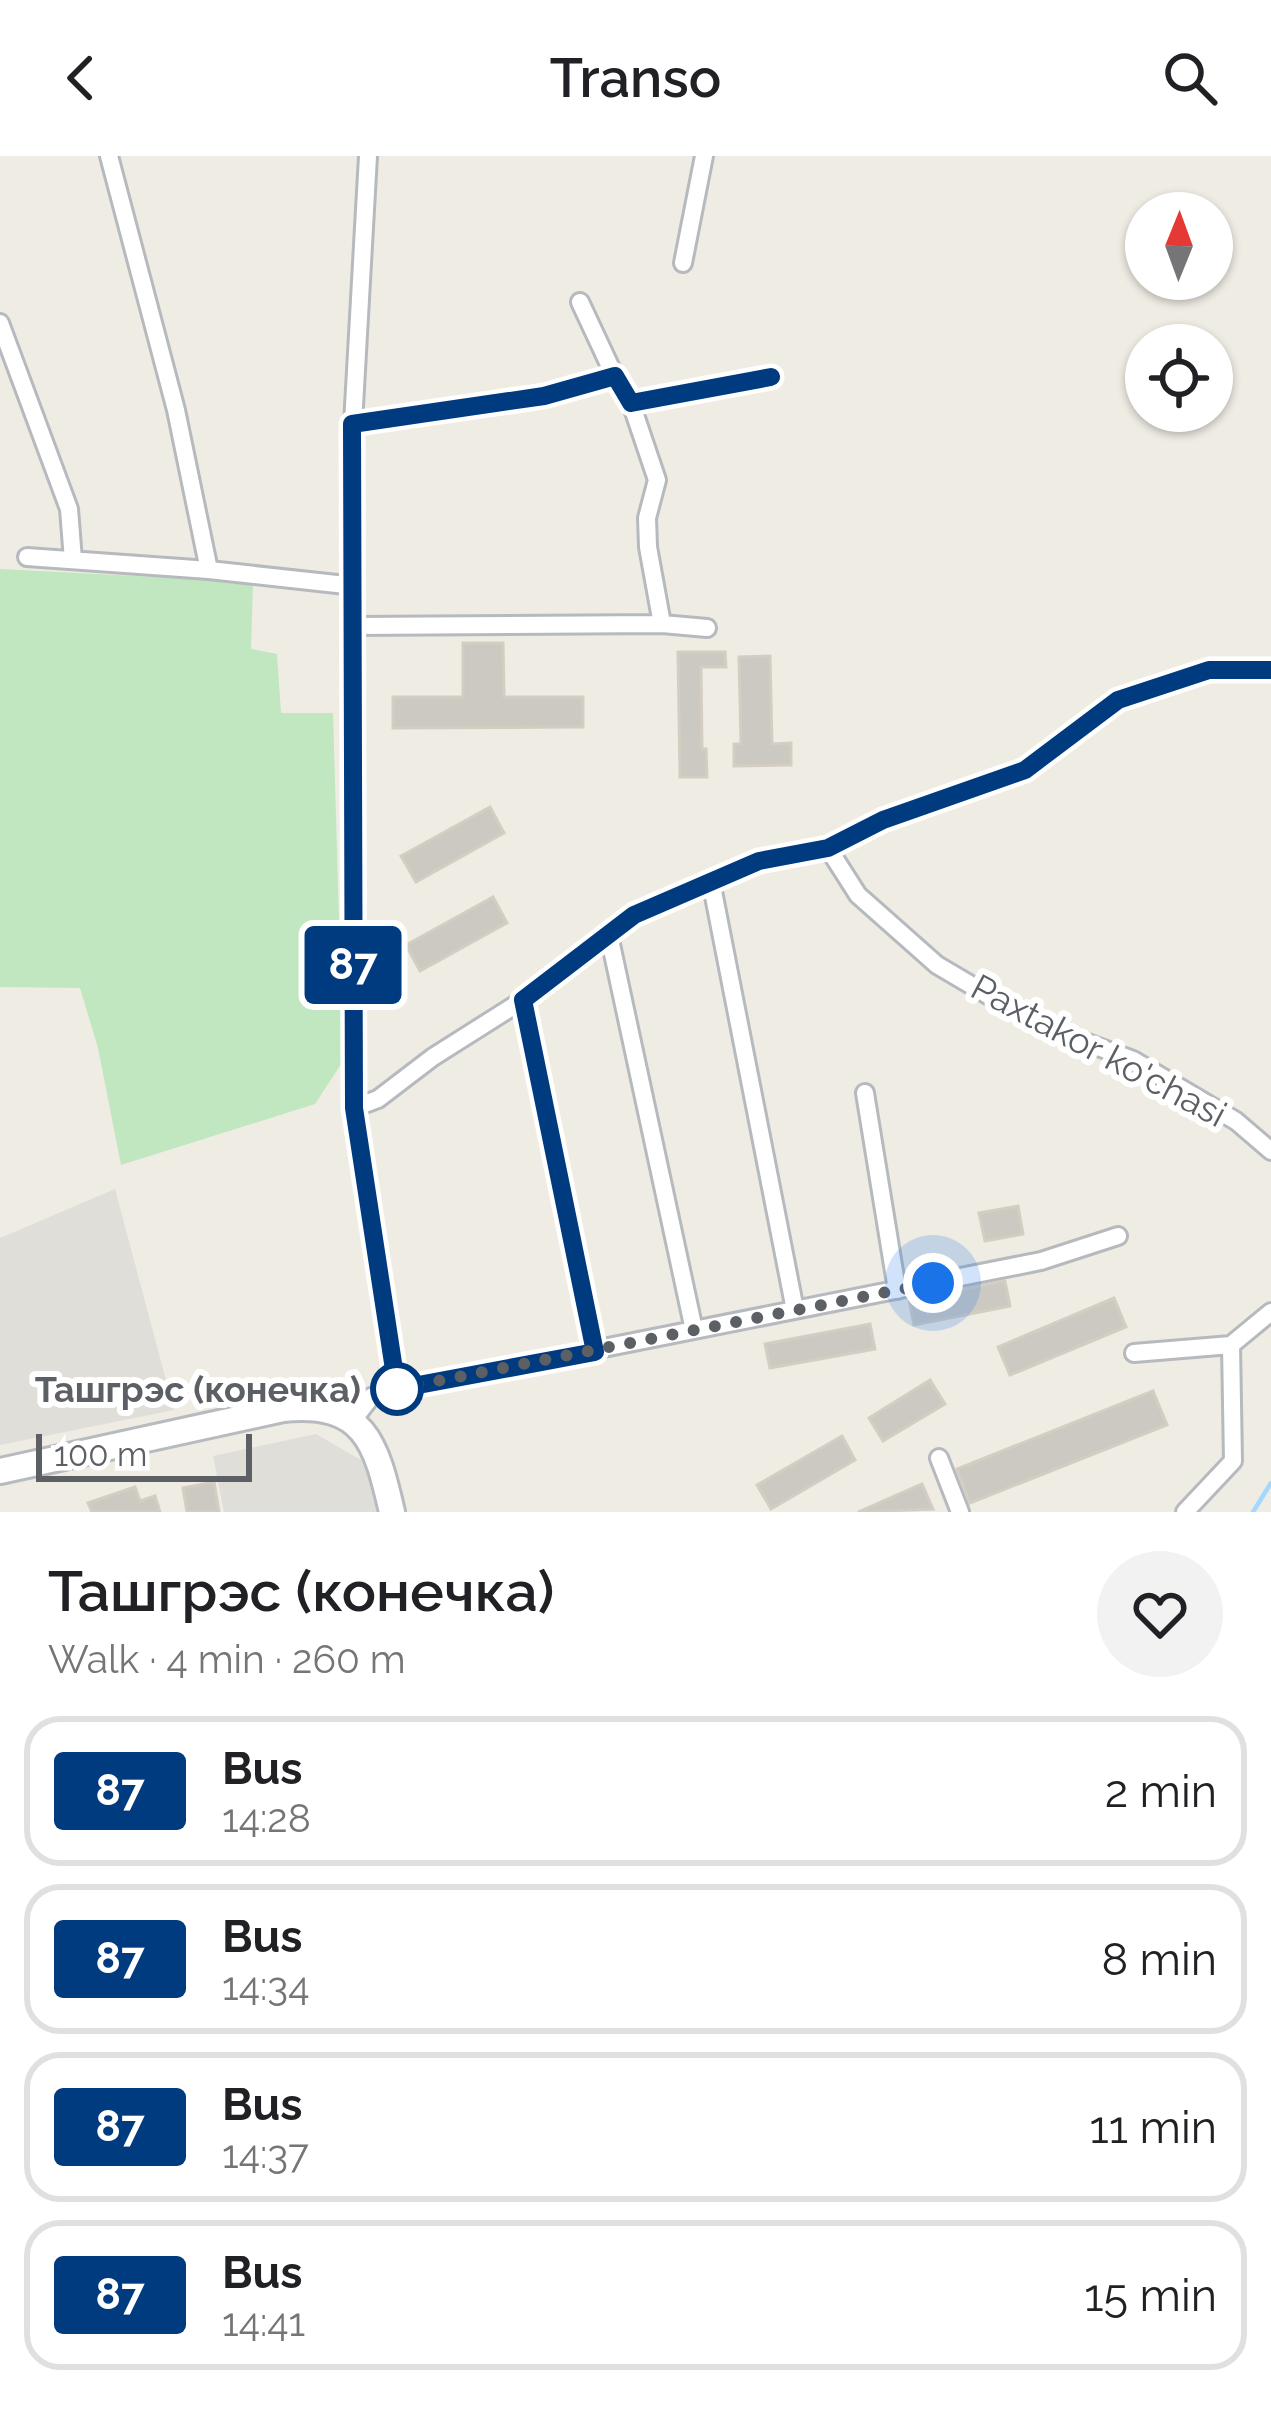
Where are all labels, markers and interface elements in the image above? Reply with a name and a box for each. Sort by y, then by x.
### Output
icon: back [48,45,114,111]
icon: search [1157,45,1223,111]
text: Transo [550,46,721,110]
north arrow [1125,192,1233,300]
map controls [1125,192,1233,432]
button: locate [1125,324,1233,432]
line badge: 87 [299,926,407,1004]
text: 87 [329,940,377,989]
street label: Paxtakor ko'chasi [964,965,1234,1135]
your location [903,1253,963,1313]
marker: Ташгрэс (конечка) [372,1364,422,1414]
place label: Ташгрэс (конечка) [35,1368,361,1410]
scale bar [36,1428,252,1481]
text: 100 m [54,1435,147,1474]
button: heart [1097,1551,1223,1677]
text: Ташгрэс (конечка) [48,1557,555,1624]
text: Walk · 4 min · 260 m [48,1636,406,1682]
text: Bus [222,1742,303,1795]
text: 2 min [1105,1765,1217,1818]
text: 87 [96,1766,144,1815]
text: 14:28 [222,1795,311,1841]
text: Bus [222,1910,303,1963]
text: 8 min [1101,1933,1217,1986]
text: 87 [96,1934,144,1983]
text: 14:34 [222,1963,309,2009]
text: Bus [222,2078,303,2131]
text: 11 min [1090,2101,1217,2154]
text: 87 [96,2102,144,2151]
text: 14:37 [222,2131,309,2177]
text: Bus [222,2246,303,2299]
text: 15 min [1084,2269,1217,2322]
text: 87 [96,2270,144,2319]
text: 14:41 [222,2299,305,2345]

